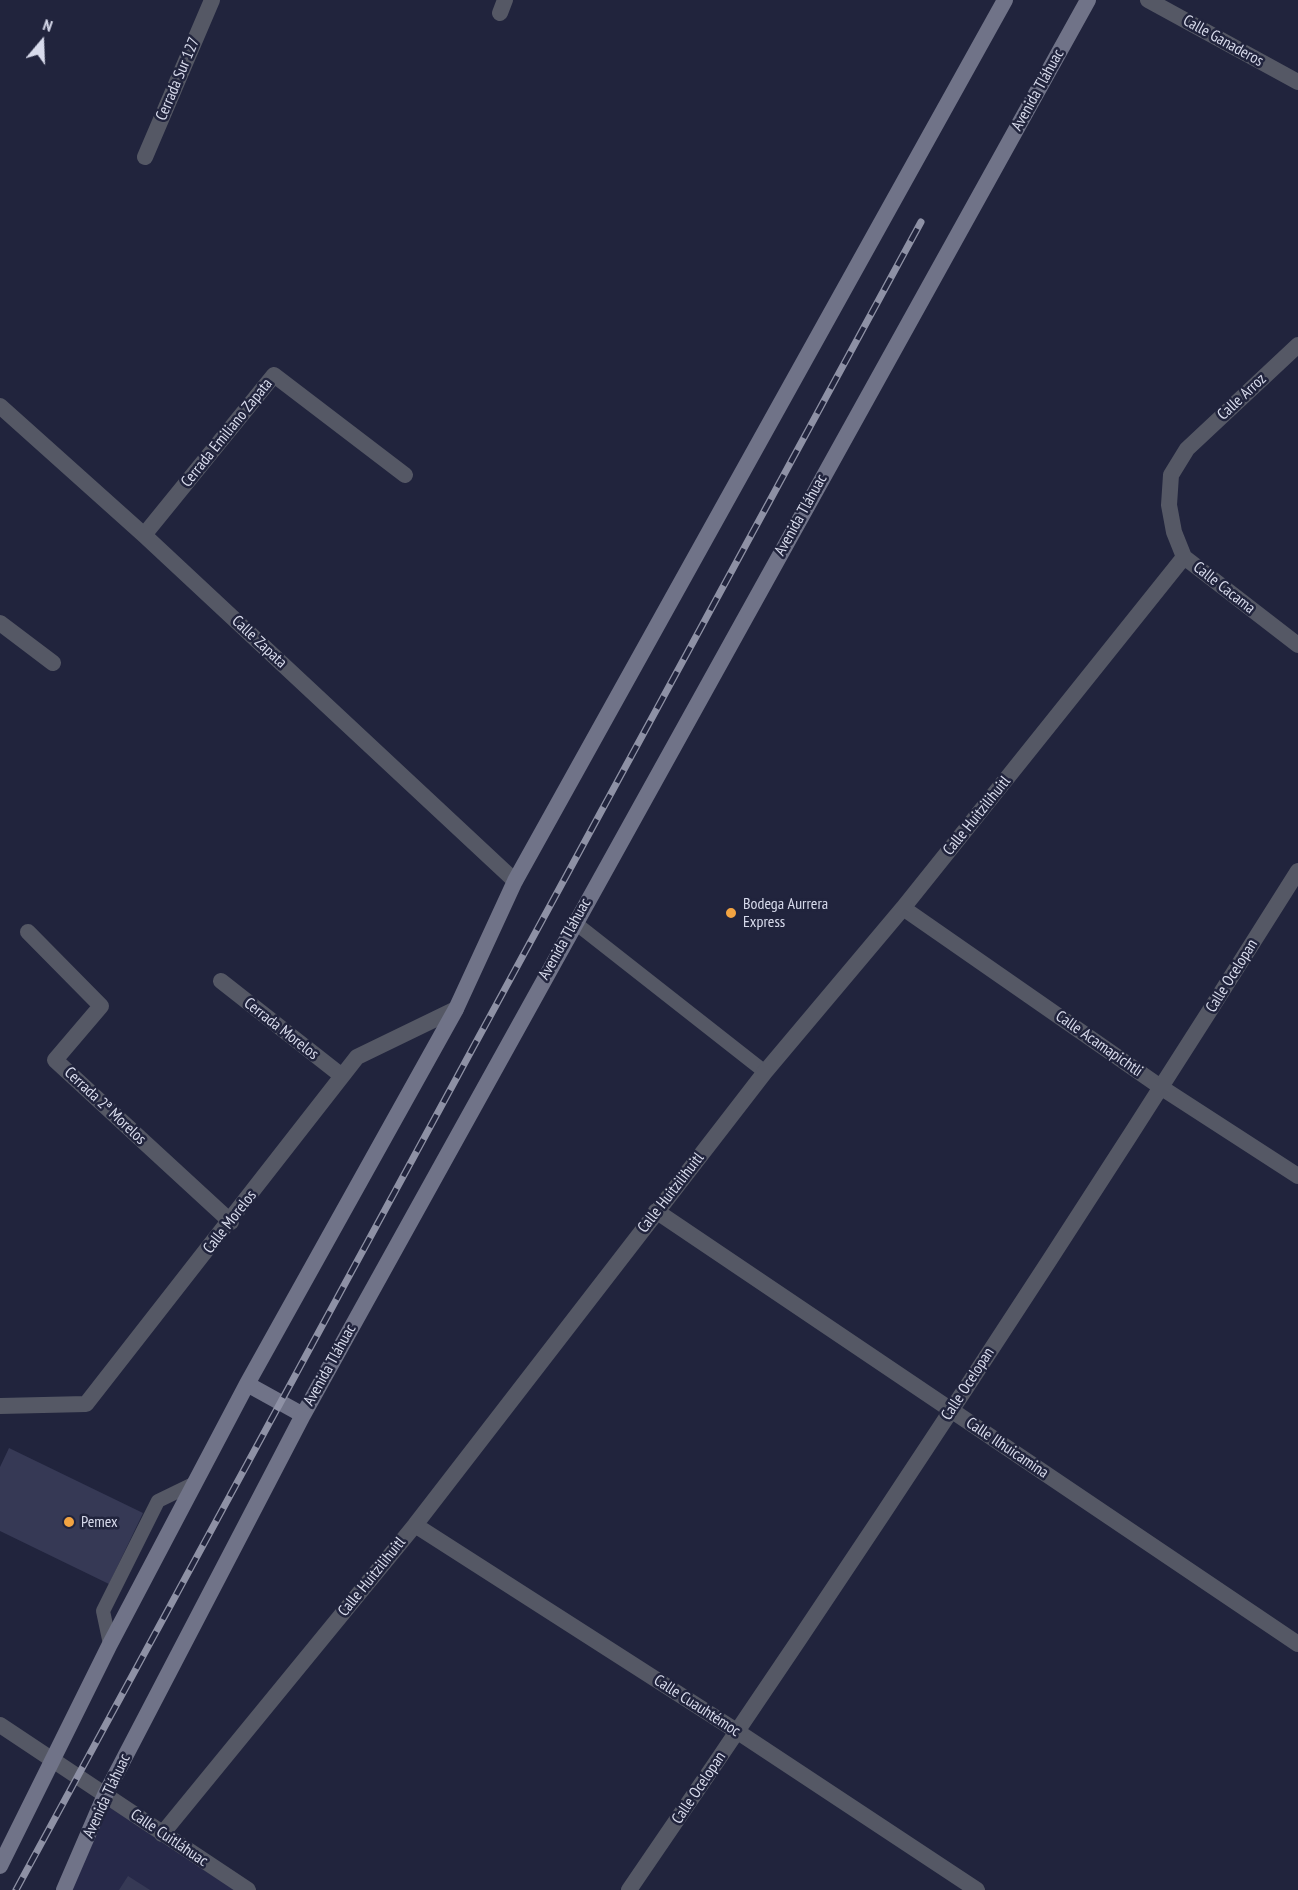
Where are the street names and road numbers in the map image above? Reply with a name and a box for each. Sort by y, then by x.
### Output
street label: Calle Ganaderos [1179,11,1267,71]
street label: Cerrada Sur 127 [152,34,204,124]
street label: Avenida Tláhuac [1008,46,1068,134]
street label: Calle Arroz [1214,370,1270,424]
street label: Cerrada Emiliano Zapata [177,375,277,491]
street label: Avenida Tláhuac [771,471,831,559]
street label: Calle Cacama [1189,558,1259,618]
street label: Calle Zapata [227,612,291,672]
street label: Calle Huitzilihuitl [939,773,1015,859]
street label: Avenida Tláhuac [535,895,595,983]
street label: Calle Ocelopan [1202,936,1262,1016]
street label: Cerrada Morelos [240,994,322,1064]
street label: Calle Acamapichtli [1052,1007,1146,1081]
street label: Cerrada 2ª Morelos [60,1063,150,1149]
street label: Calle Huitzilihuitl [634,1149,708,1237]
street label: Calle Morelos [199,1186,261,1258]
street label: Avenida Tláhuac [300,1321,360,1409]
street label: Calle Ocelopan [937,1344,999,1424]
street label: Calle Ilhuicamina [962,1413,1052,1483]
street label: Calle Huitzilihuitl [334,1534,410,1620]
street label: Calle Cuauhtémoc [650,1671,744,1741]
street label: Calle Ocelopan [668,1748,730,1828]
street label: Avenida Tláhuac [79,1751,135,1841]
street label: Calle Cuitláhuac [127,1805,211,1871]

